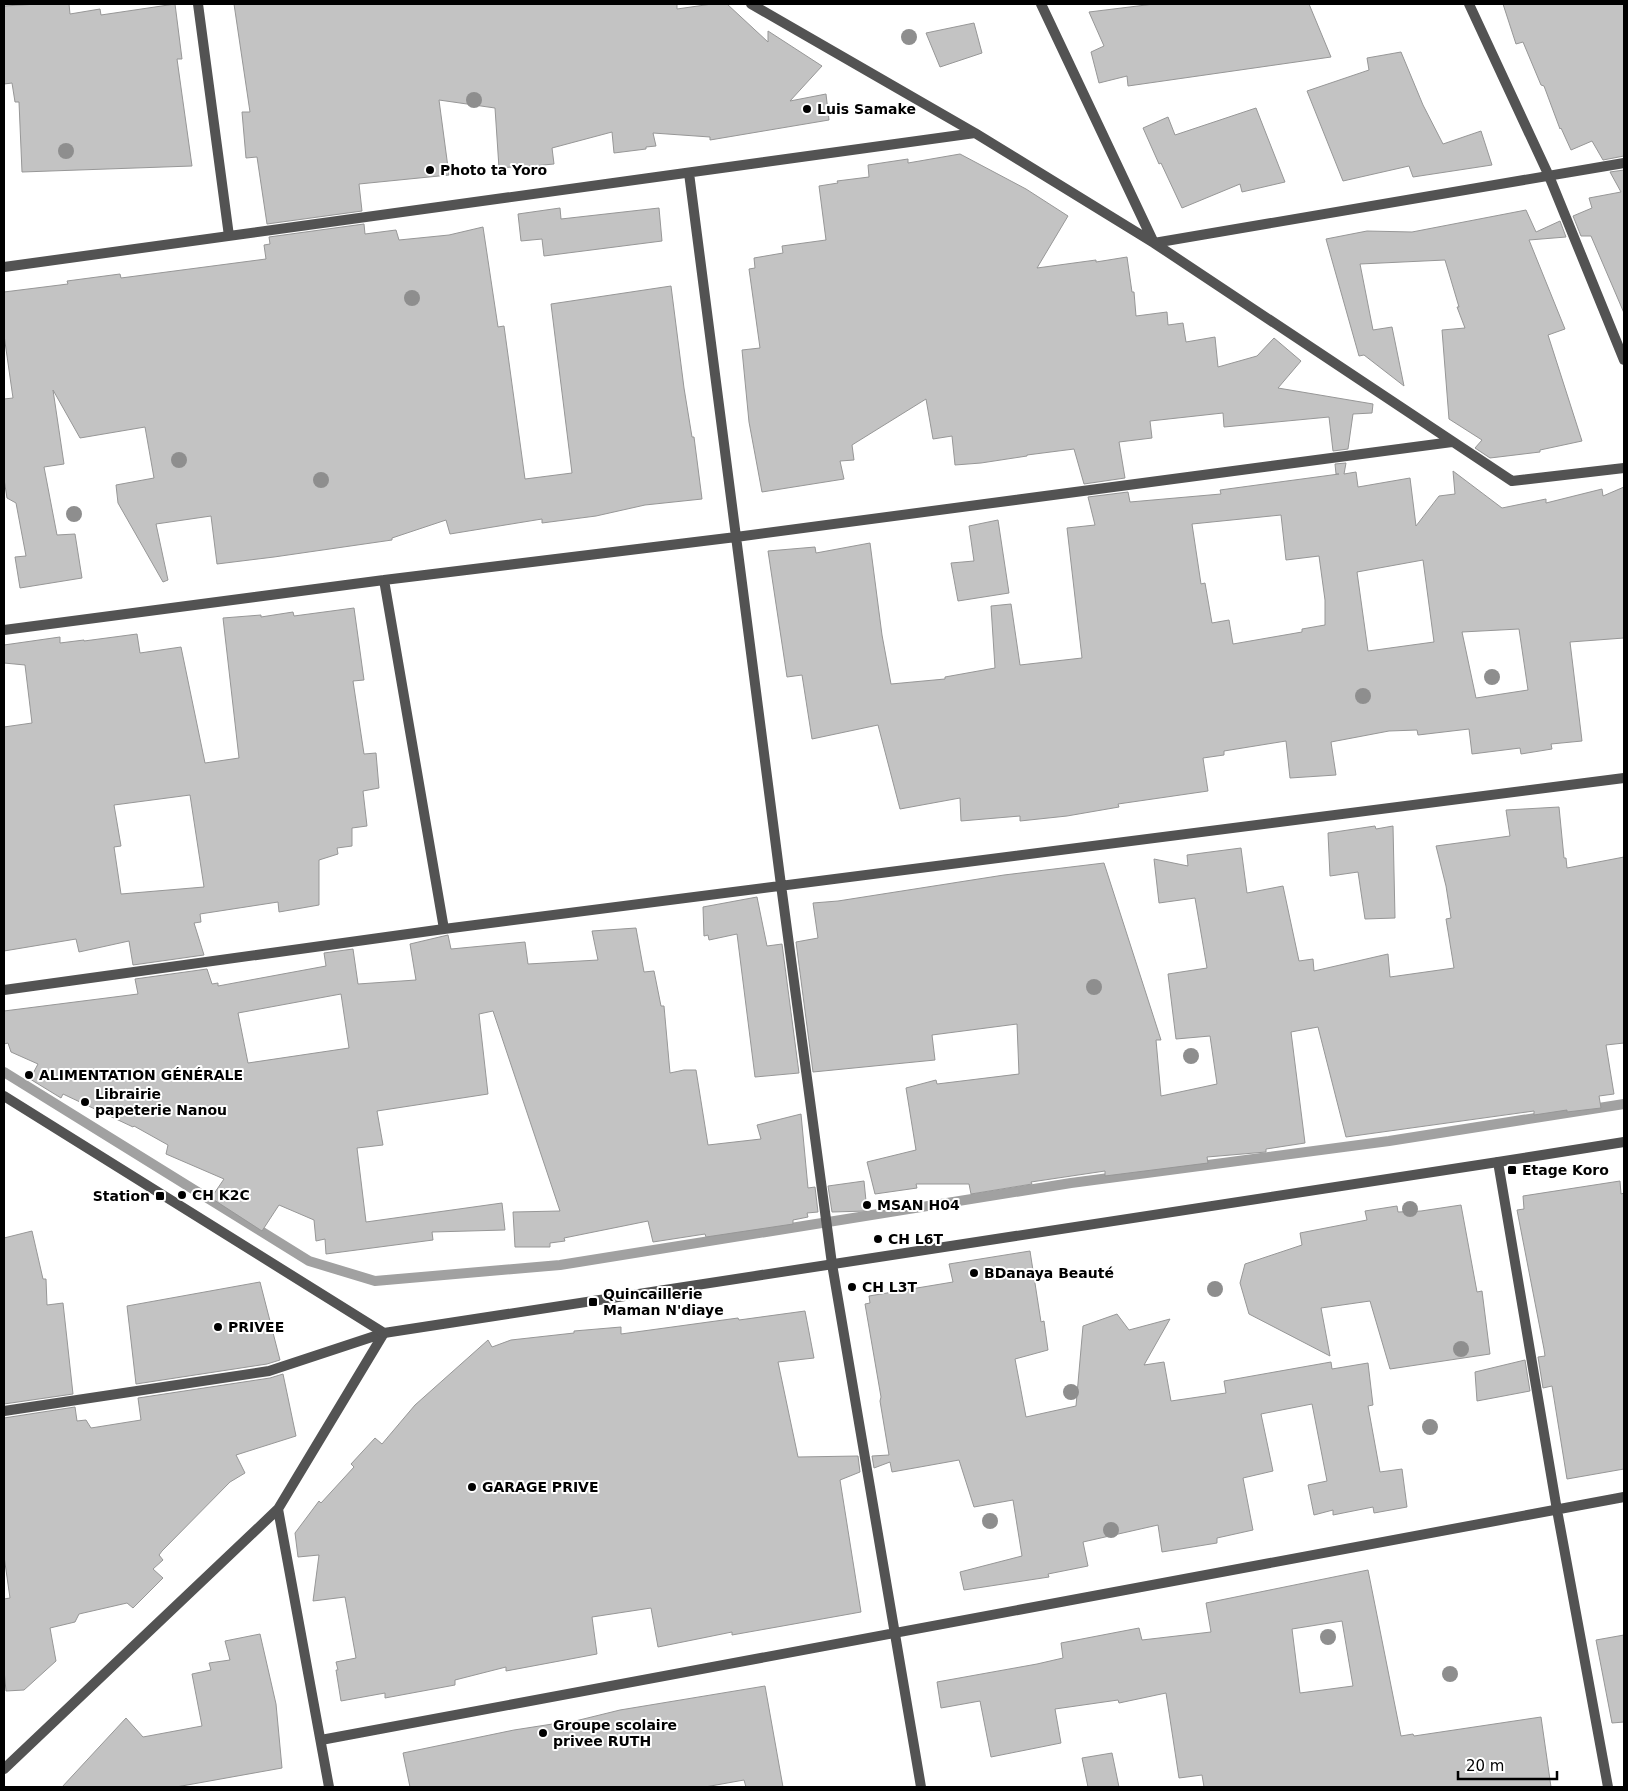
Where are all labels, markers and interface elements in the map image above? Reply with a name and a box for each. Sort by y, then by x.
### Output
place label: Luis Samake [817,101,916,117]
marker: Luis Samake [801,103,813,115]
place label: Photo ta Yoro [440,162,547,178]
marker: Photo ta Yoro [424,164,436,176]
place label: ALIMENTATION GÉNÉRALE [39,1067,243,1083]
marker: ALIMENTATION GÉNÉRALE [23,1069,35,1081]
place label: Librairie papeterie Nanou [95,1086,227,1118]
marker: Librairie papeterie Nanou [79,1096,91,1108]
place label: Etage Koro [1522,1162,1609,1178]
marker: Etage Koro [1506,1164,1518,1176]
place label: CH K2C [192,1187,250,1203]
place label: Station [93,1188,150,1204]
marker: CH K2C [176,1189,188,1201]
marker: Station [154,1190,166,1202]
place label: MSAN H04 [877,1197,960,1213]
marker: MSAN H04 [861,1199,873,1211]
place label: CH L6T [888,1231,944,1247]
marker: CH L6T [872,1233,884,1245]
place label: BDanaya Beauté [984,1265,1114,1281]
marker: BDanaya Beauté [968,1267,980,1279]
place label: CH L3T [862,1279,918,1295]
marker: CH L3T [846,1281,858,1293]
place label: Quincaillerie Maman N'diaye [603,1286,724,1318]
marker: Quincaillerie Maman N'diaye [587,1296,599,1308]
place label: PRIVEE [228,1319,284,1335]
marker: PRIVEE [212,1321,224,1333]
place label: GARAGE PRIVE [482,1479,599,1495]
marker: GARAGE PRIVE [466,1481,478,1493]
place label: Groupe scolaire privee RUTH [553,1717,677,1749]
marker: Groupe scolaire privee RUTH [537,1727,549,1739]
scale bar [1458,1748,1557,1780]
text: 20 m [1466,1757,1504,1775]

